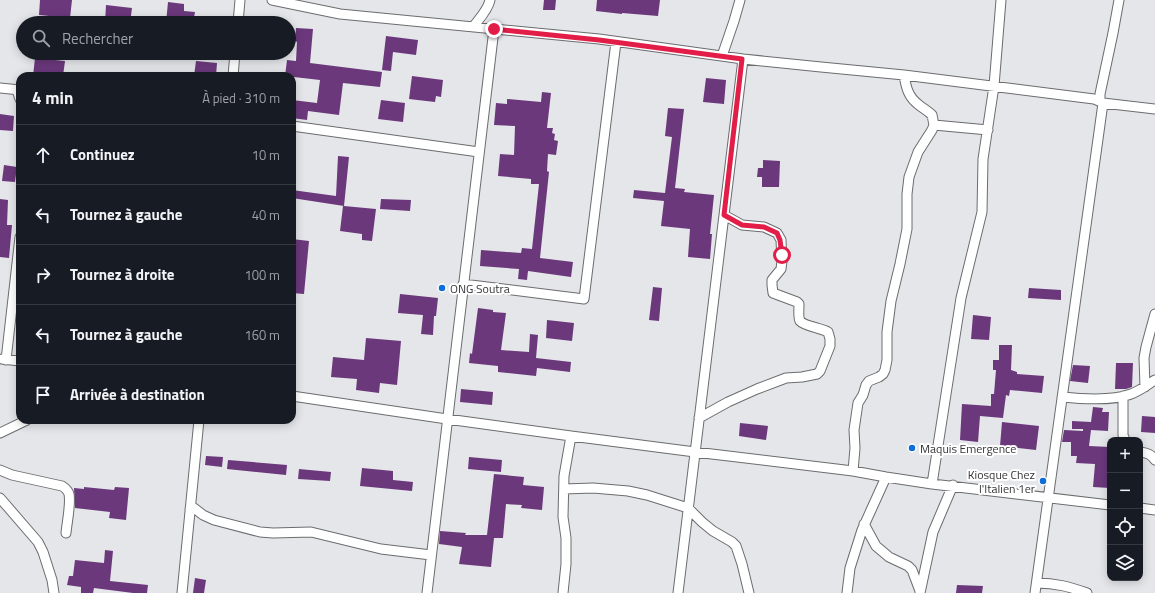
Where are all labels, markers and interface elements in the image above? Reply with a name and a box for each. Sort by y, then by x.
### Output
search box [16,16,296,60]
route end [485,20,503,38]
icon: search [30,27,52,49]
text: Rechercher [62,27,133,50]
text: 4 min [32,85,73,111]
text: À pied · 310 m [202,88,280,108]
text: Continuez [70,143,135,166]
icon: ahead [32,144,54,166]
text: 10 m [252,145,280,165]
text: Tournez à gauche [70,203,182,226]
icon: left [32,204,54,226]
text: 40 m [252,205,280,225]
route start [773,246,791,264]
text: Tournez à droite [70,263,175,286]
icon: right [32,264,54,286]
text: 100 m [244,265,280,285]
place label: ONG Soutra [450,279,510,298]
marker: ONG Soutra [437,283,447,293]
text: Tournez à gauche [70,323,182,346]
icon: left [32,324,54,346]
text: 160 m [244,325,280,345]
text: Arrivée à destination [70,383,205,406]
icon: arrive [32,384,54,406]
map controls [1107,437,1143,581]
button: + [1107,437,1143,473]
place label: Maquis Emergence [920,439,1016,458]
marker: Maquis Emergence [907,443,917,453]
place label: Kiosque Chez l'Italien 1er [968,465,1035,498]
button: − [1107,473,1143,509]
marker: Kiosque Chez l'Italien 1er [1038,476,1048,486]
button: locate [1107,509,1143,545]
button: layers [1107,545,1143,581]

